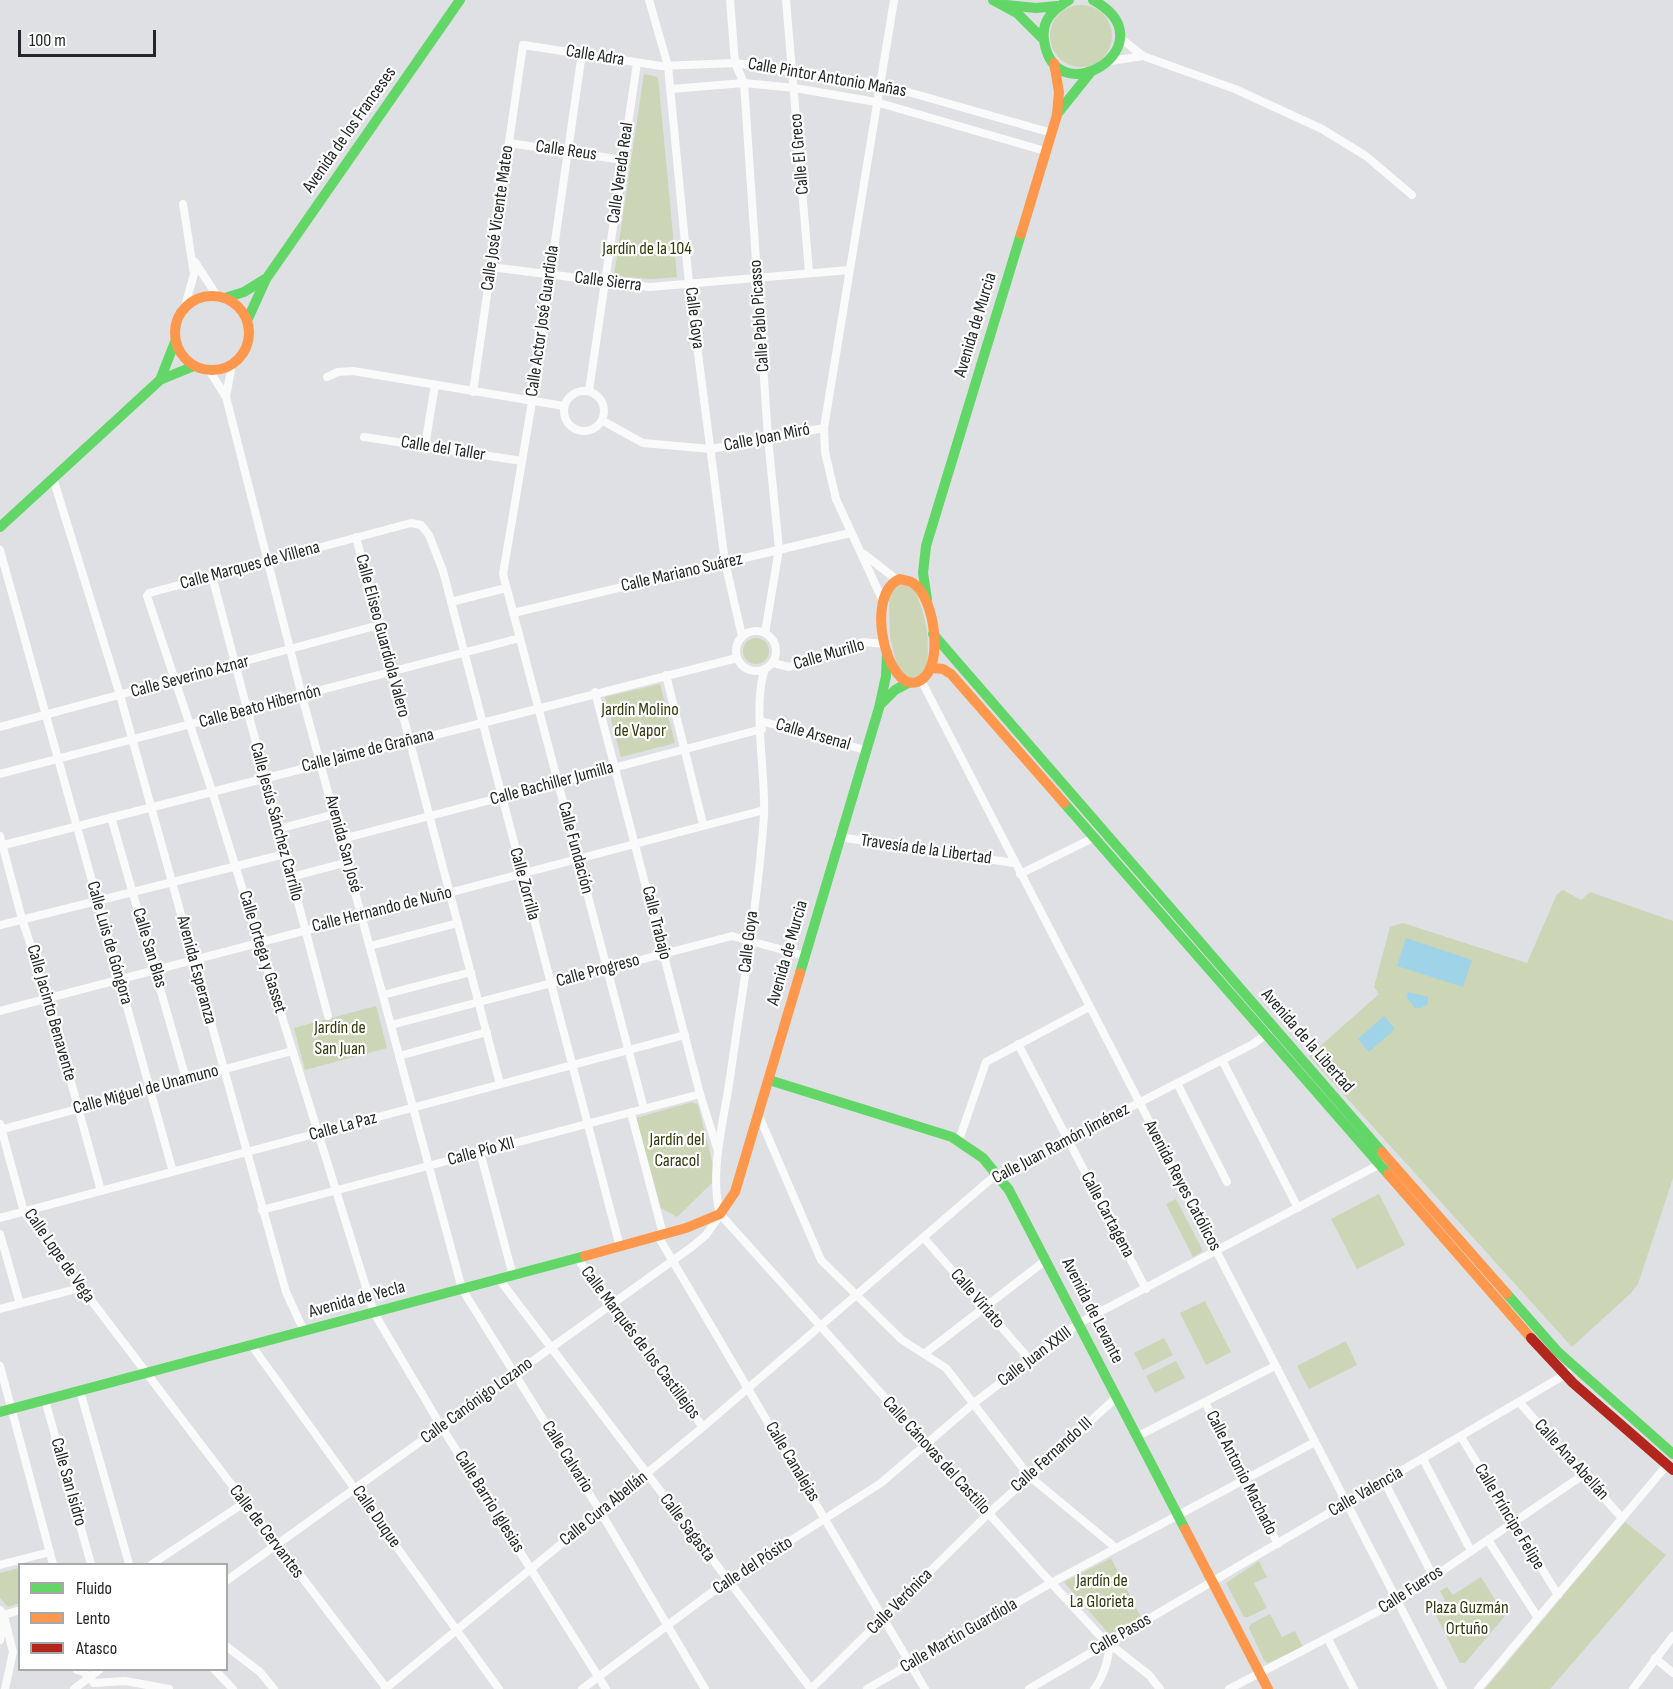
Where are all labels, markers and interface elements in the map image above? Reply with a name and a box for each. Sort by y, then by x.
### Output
scale bar [21,18,159,56]
text: 100 m [29,30,66,51]
street label: Calle Adra [564,41,626,71]
street label: Calle Pintor Antonio Mañas [746,53,908,103]
street label: Avenida de los Franceses [299,63,401,197]
street label: Calle El Greco [786,112,814,196]
street label: Calle Vereda Real [603,121,639,225]
street label: Calle Reus [534,136,598,166]
street label: Calle José Vicente Mateo [477,144,519,292]
park label: Jardín de la 104 [602,238,692,260]
street label: Calle Actor José Guardiola [522,244,564,398]
street label: Calle Pablo Picasso [745,259,775,373]
street label: Calle Sierra [573,267,643,297]
street label: Avenida de Murcia [950,270,1002,380]
street label: Calle Goya [679,286,709,350]
street label: Calle Joan Miró [722,419,812,457]
street label: Calle del Taller [399,432,487,466]
street label: Calle Marques de Villena [178,537,322,595]
street label: Calle Mariano Suárez [619,549,745,597]
street label: Calle Eliseo Guardiola Valero [350,552,414,720]
street label: Calle Murillo [791,635,867,675]
street label: Calle Severino Aznar [128,651,252,703]
street label: Calle Beato Hibernón [197,680,323,734]
park label: Jardín Molino de Vapor [601,699,679,742]
street label: Calle Arsenal [773,714,853,756]
street label: Calle Jaime de Grañana [300,724,436,778]
street label: Calle Jesús Sánchez Carrillo [244,740,308,904]
street label: Calle Bachiller Jumilla [488,757,616,811]
street label: Avenida San José [320,793,366,895]
street label: Calle Fundación [552,800,598,896]
street label: Travesía de la Libertad [859,830,993,870]
street label: Calle Zorrilla [504,845,544,923]
street label: Calle Luis de Góngora [81,879,137,1007]
street label: Calle Hernando de Nuño [310,882,454,938]
street label: Calle Trabajo [636,884,676,962]
street label: Calle Ortega y Gasset [233,888,291,1016]
street label: Avenida de Murcia [763,898,813,1008]
street label: Calle San Blas [127,906,171,990]
street label: Calle Goya [734,910,764,974]
street label: Avenida Esperanza [171,913,221,1027]
street label: Calle Jacinto Benavente [21,942,81,1084]
street label: Calle Progreso [554,950,642,992]
street label: Avenida de la Libertad [1256,985,1358,1097]
park label: Jardín de San Juan [314,1017,366,1060]
street label: Calle Miguel de Unamuno [71,1060,221,1120]
street label: Calle Juan Ramón Jiménez [989,1099,1133,1189]
street label: Calle La Paz [307,1108,379,1146]
street label: Avenida Reyes Católicos [1138,1117,1226,1255]
park label: Jardín del Caracol [649,1129,705,1172]
street label: Calle Pío XII [445,1133,517,1171]
street label: Calle Cartagena [1075,1168,1139,1262]
street label: Calle Lope de Vega [19,1205,99,1307]
street label: Avenida de Levante [1056,1255,1128,1367]
street label: Calle Marqués de los Castillejos [575,1262,705,1424]
street label: Calle Viriato [945,1265,1009,1333]
street label: Avenida de Yecla [306,1277,408,1323]
street label: Calle Juan XXIII [994,1322,1076,1392]
street label: Calle Canónigo Lozano [417,1353,537,1449]
street label: Calle Cánovas del Castillo [877,1393,995,1519]
street label: Calle Antonio Machado [1200,1407,1282,1539]
street label: Calle Fernando III [1007,1413,1097,1497]
street label: Calle Ana Abellán [1529,1415,1613,1505]
street label: Calle Calvario [537,1417,597,1497]
street label: Calle Canalejas [760,1418,824,1506]
street label: Calle San Isidro [45,1435,91,1529]
street label: Calle Barrio Iglesias [449,1447,529,1557]
street label: Calle Príncipe Felipe [1469,1460,1549,1574]
street label: Calle Valencia [1325,1462,1407,1522]
street label: Calle Cura Abellán [556,1467,652,1551]
street label: Calle de Cervantes [224,1481,308,1583]
street label: Calle Duque [347,1482,405,1552]
street label: Calle Sagasta [654,1490,720,1566]
street label: Calle del Pósito [709,1532,797,1600]
street label: Calle Fueros [1375,1561,1447,1619]
legend [18,1563,228,1671]
street label: Calle Verónica [863,1565,937,1639]
park label: Jardín de La Glorieta [1070,1570,1134,1612]
text: Fluido [76,1578,112,1599]
street label: Calle Martín Guardiola [897,1594,1021,1678]
park label: Plaza Guzmán Ortuño [1425,1597,1509,1640]
text: Lento [76,1608,110,1629]
street label: Calle Pasos [1087,1609,1155,1661]
text: Atasco [76,1638,117,1659]

